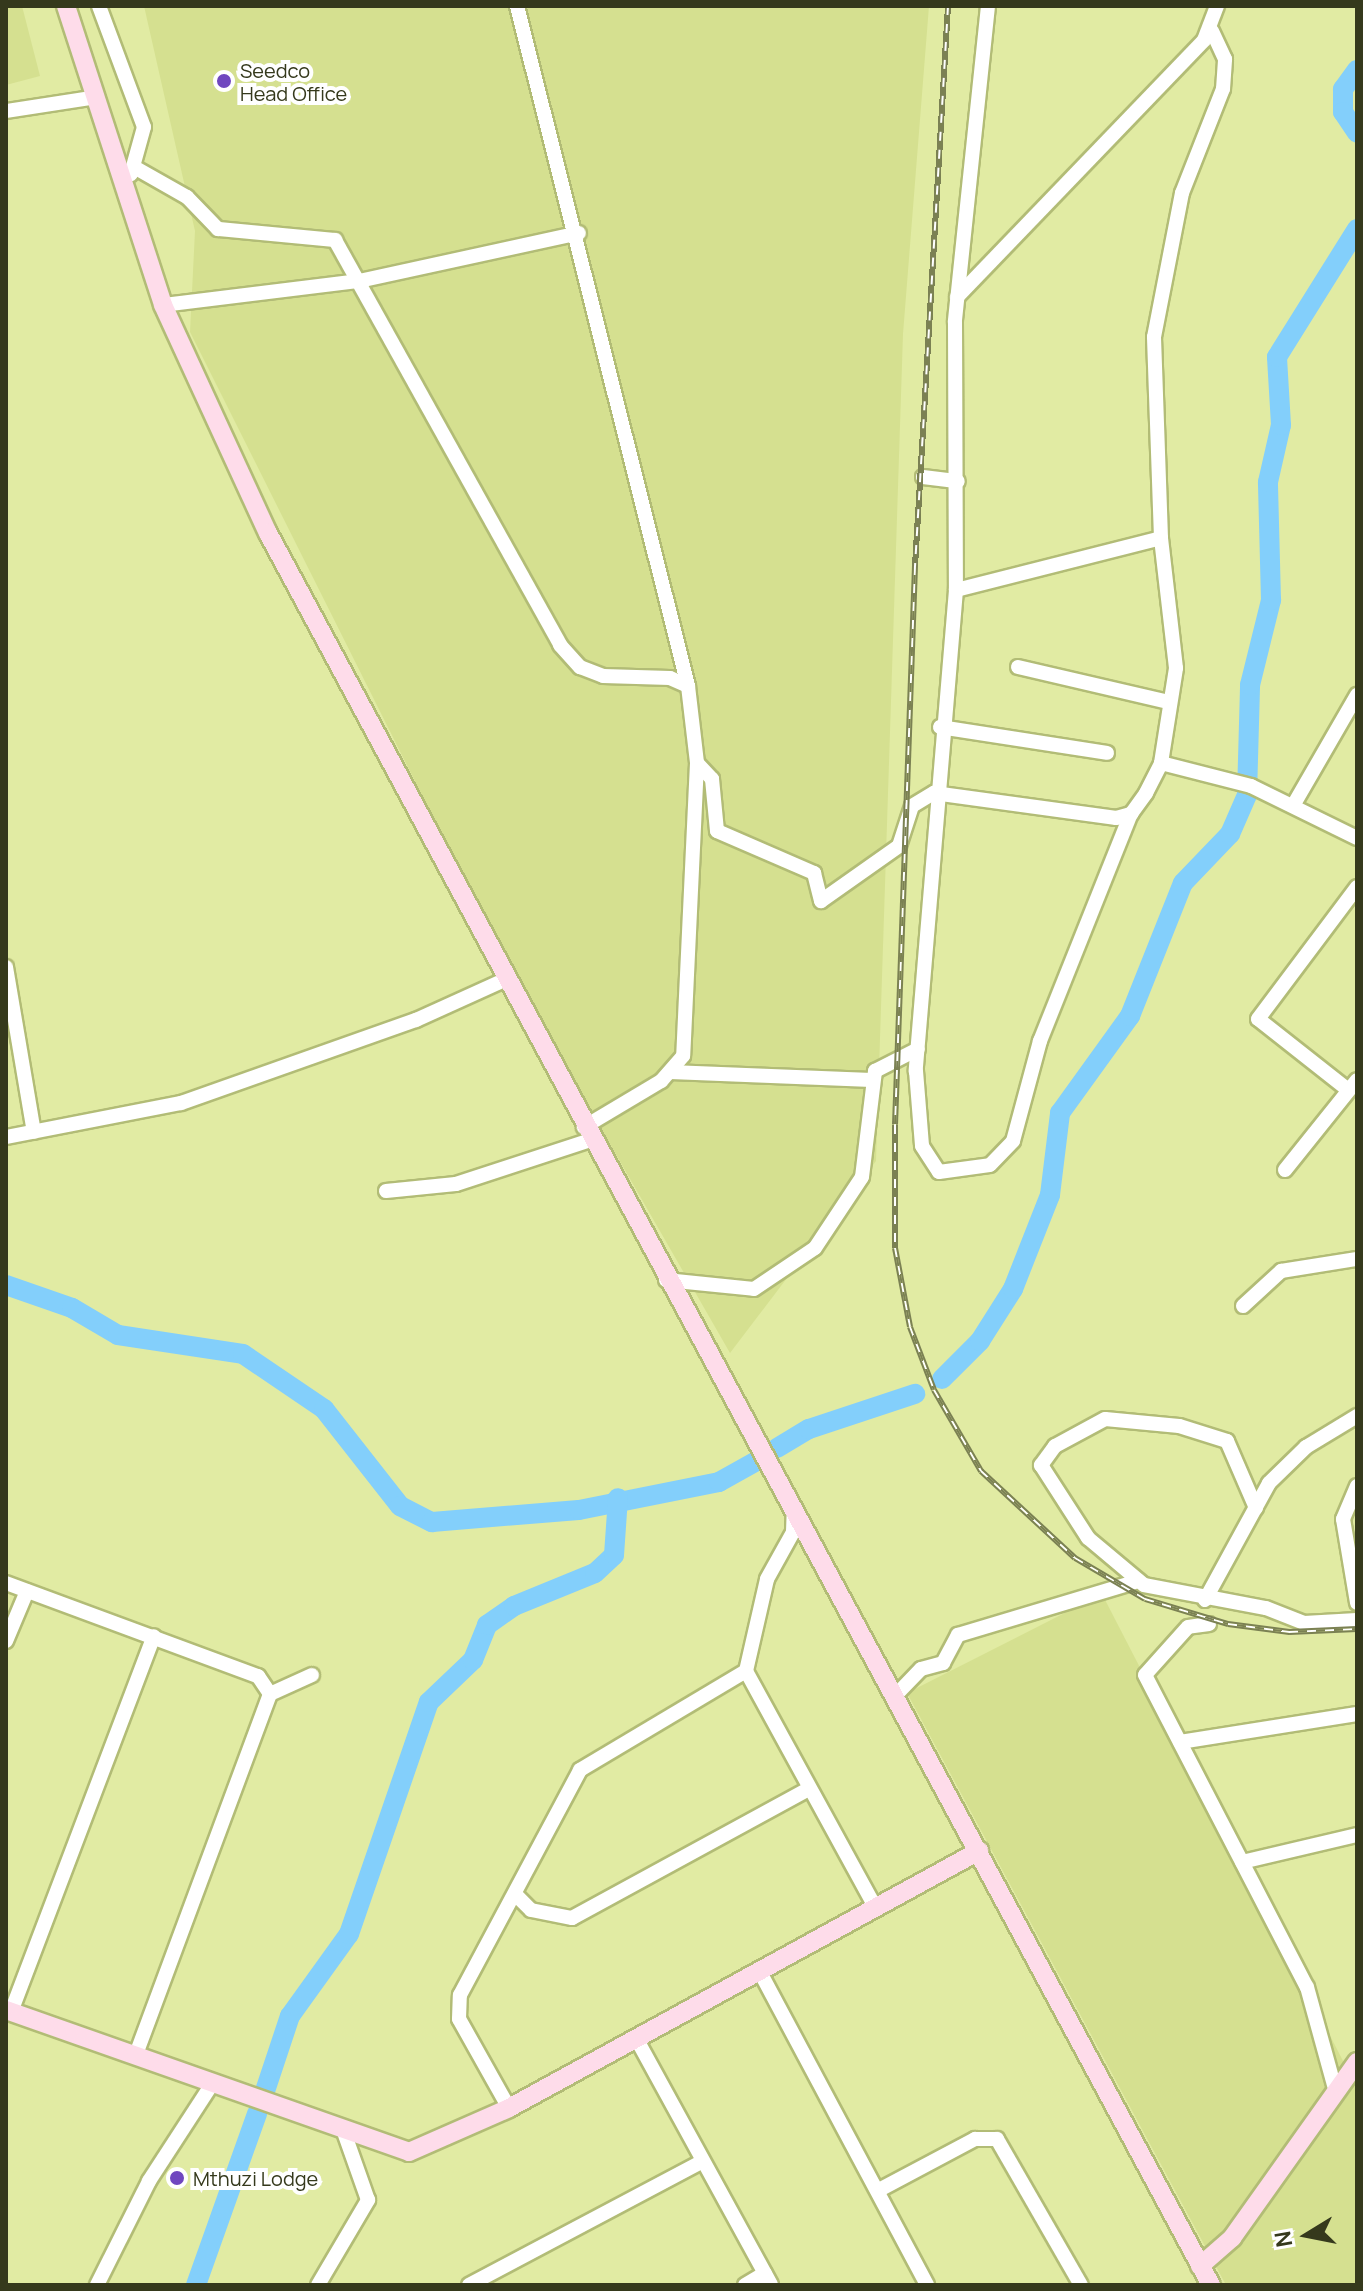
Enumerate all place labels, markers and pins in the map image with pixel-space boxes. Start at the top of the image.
place label: Seedco Head Office [240,58,347,105]
marker: Seedco Head Office [215,72,233,90]
place label: Mthuzi Lodge [193,2166,318,2190]
marker: Mthuzi Lodge [168,2169,186,2187]

